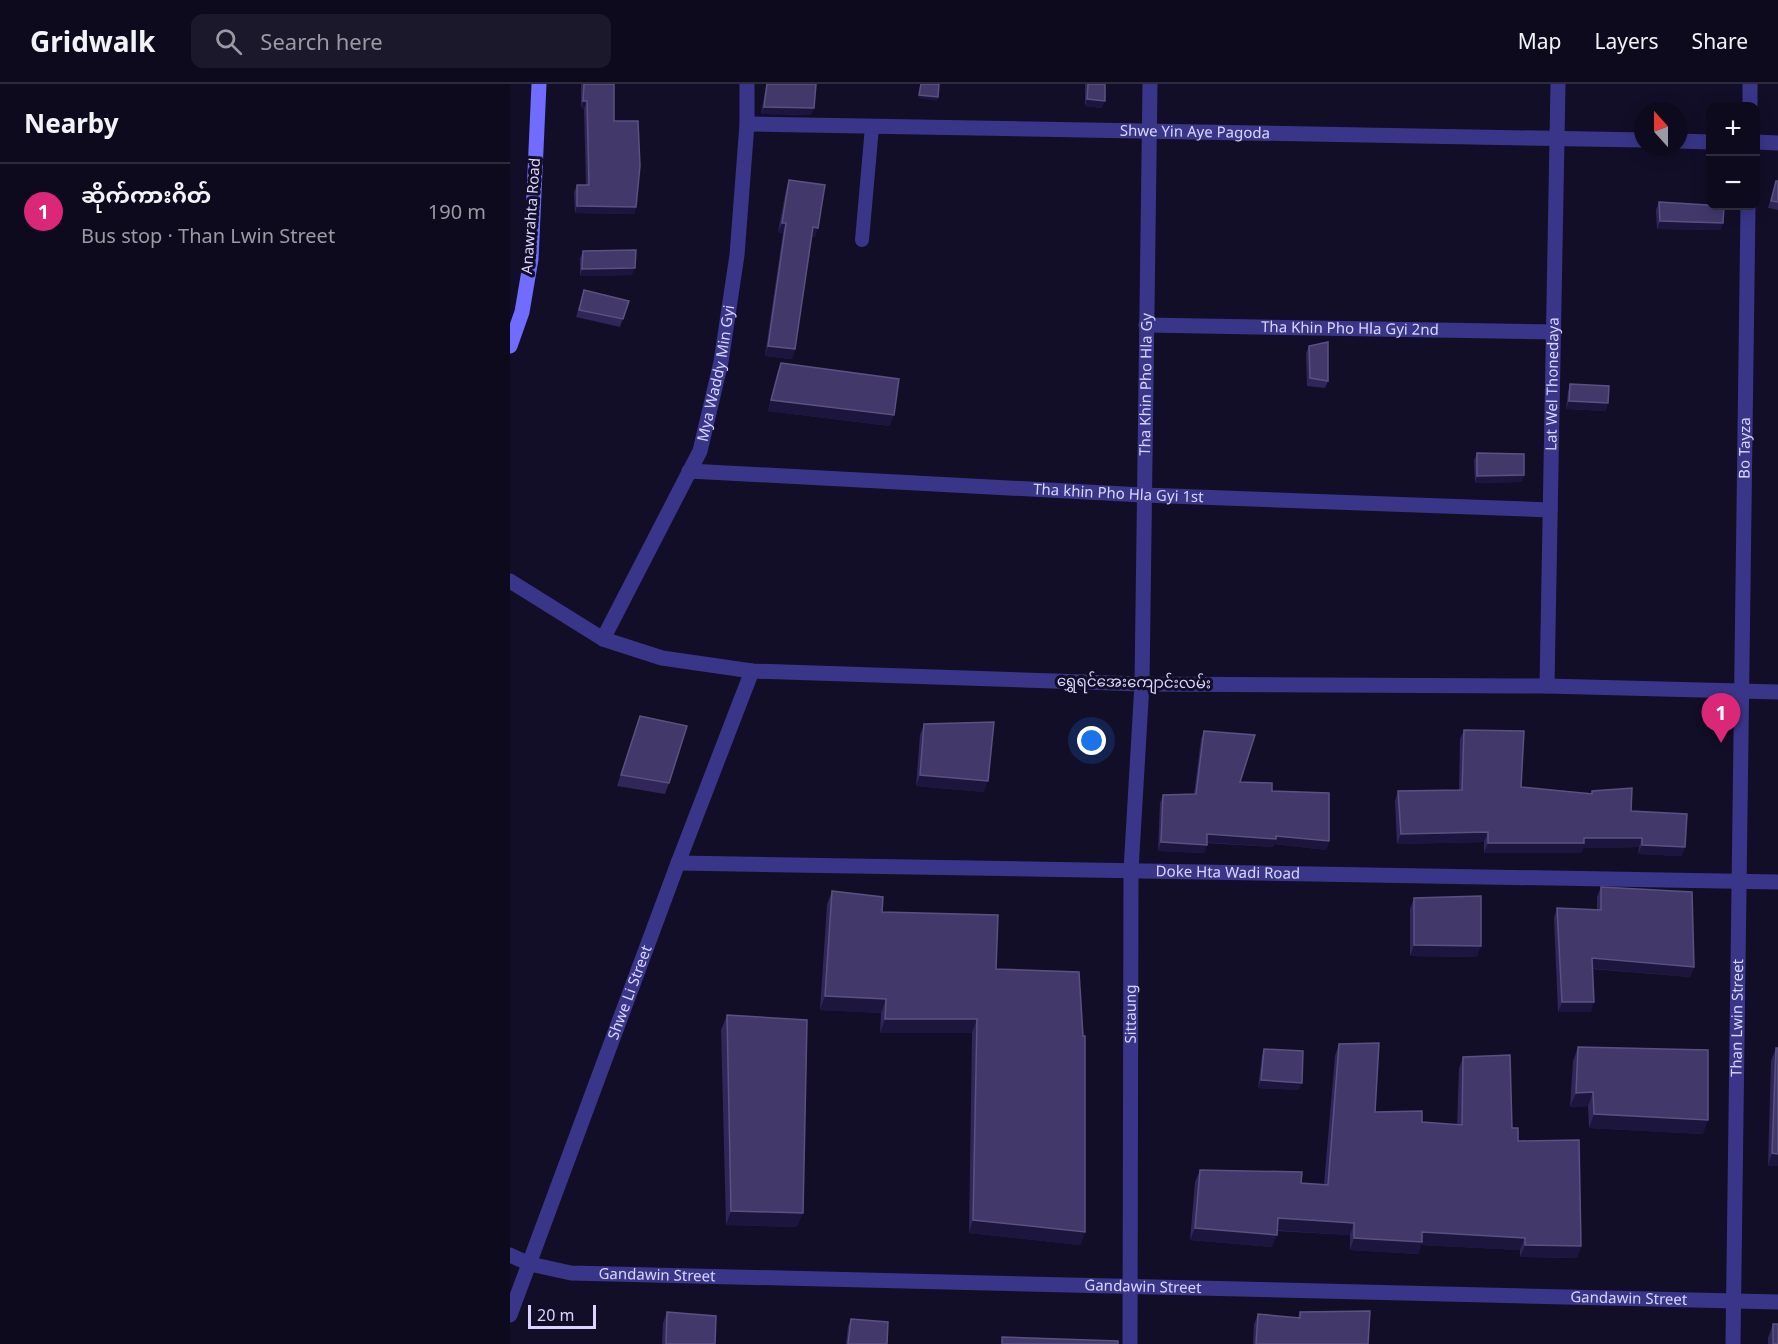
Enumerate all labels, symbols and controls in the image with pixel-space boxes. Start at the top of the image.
search box [191,14,611,68]
text: Gridwalk [30,22,155,60]
icon: search [212,25,245,58]
text: Search here [260,26,383,56]
text: Map [1518,27,1562,55]
text: Layers [1595,27,1659,55]
text: Share [1692,27,1748,55]
north arrow [1634,102,1688,156]
map controls [1706,102,1760,210]
button: + [1706,102,1760,156]
text: Nearby [24,105,119,141]
street label: Shwe Yin Aye Pagoda [1120,120,1270,142]
button: − [1706,156,1760,210]
street label: Anawrahta Road [516,157,544,275]
text: ဆိုက်ကားဂိတ် [81,179,211,209]
text: 1 [38,198,49,225]
text: 190 m [428,198,486,225]
text: Bus stop · Than Lwin Street [81,222,335,249]
street label: Mya Waddy Min Gyi [692,304,738,443]
street label: Tha Khin Pho Hla Gy [1134,312,1156,456]
street label: Tha Khin Pho Hla Gyi 2nd [1261,316,1439,339]
street label: Lat Wel Thonedaya [1540,317,1563,451]
street label: Bo Tayza [1733,417,1754,479]
street label: Tha khin Pho Hla Gyi 1st [1033,478,1205,506]
street label: ရွှေရင်အေးကျောင်းလမ်း [1057,670,1211,695]
pin: 1 [1702,694,1740,743]
your location [1077,726,1106,755]
street label: Doke Hta Wadi Road [1156,860,1300,883]
street label: Shwe Li Street [602,942,656,1042]
street label: Than Lwin Street [1726,958,1747,1077]
street label: Sittaung [1120,984,1140,1044]
street label: Gandawin Street [598,1263,716,1285]
street label: Gandawin Street [1084,1274,1202,1297]
street label: Gandawin Street [1570,1286,1688,1309]
scale bar [528,1302,596,1330]
text: 20 m [537,1304,574,1326]

